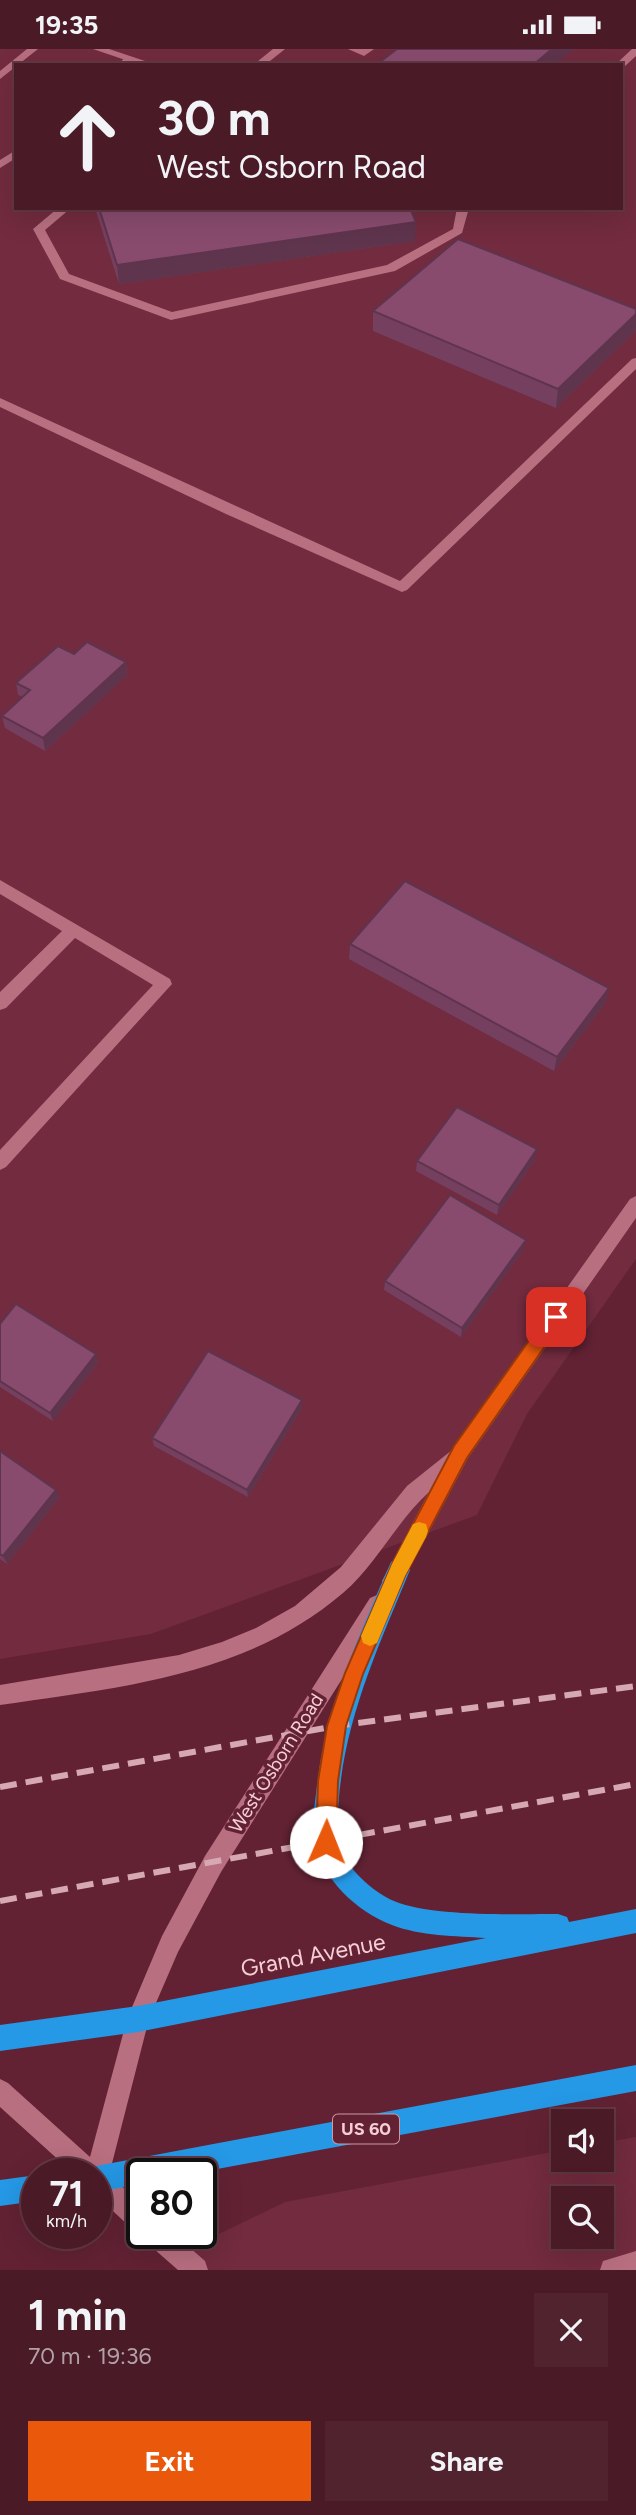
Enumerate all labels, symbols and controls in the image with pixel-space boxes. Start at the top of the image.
text: 19:35 [35,9,98,41]
text: 30 m [157,88,270,147]
icon: ahead [42,91,133,182]
text: West Osborn Road [157,148,426,186]
pin [526,1287,586,1347]
icon: arrive [537,1298,575,1336]
street label: West Osborn Road [224,1689,328,1837]
position arrow [289,1805,363,1879]
street label: Grand Avenue [238,1927,388,1983]
map controls [551,2109,614,2249]
button: sound [551,2109,614,2172]
road number: US 60 [333,2115,399,2143]
speed limit sign: 80 [126,2158,217,2249]
text: 71 [49,2173,84,2215]
button: search [551,2186,614,2249]
text: km/h [46,2210,87,2232]
text: 1 min [28,2290,127,2341]
button: close [534,2293,608,2367]
text: 70 m · 19:36 [28,2342,151,2370]
button: Exit [28,2421,311,2501]
button: Share [325,2421,608,2501]

